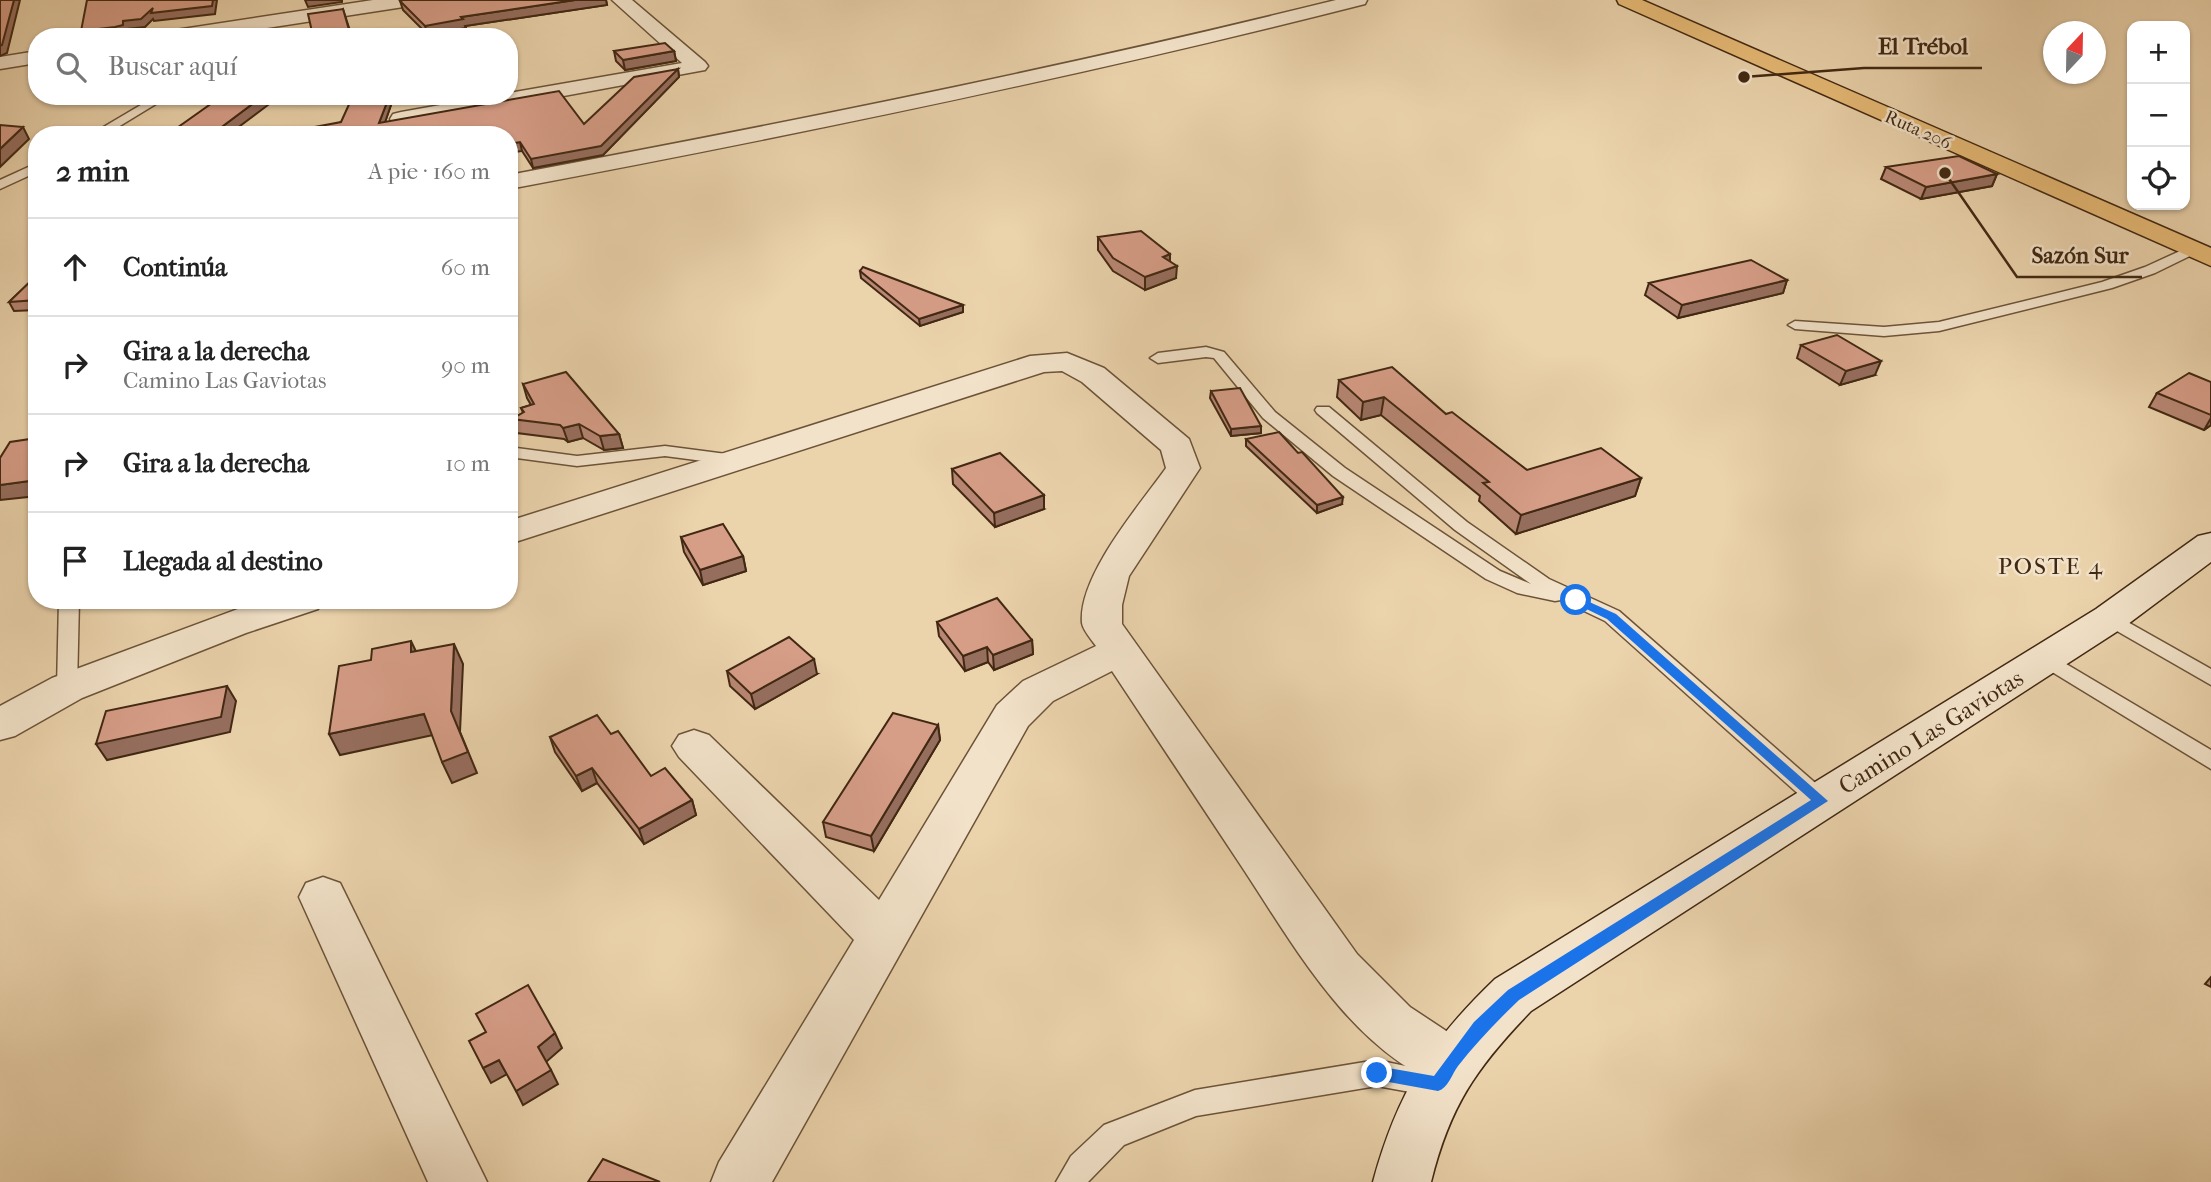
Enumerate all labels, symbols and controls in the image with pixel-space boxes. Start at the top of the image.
north arrow [2043,21,2106,84]
map controls [2127,21,2190,210]
button: + [2127,21,2190,84]
callout: El Trébol [1864,24,1982,68]
search box [28,28,518,105]
text: El Trébol [1878,33,1969,60]
icon: search [52,48,90,86]
text: Buscar aquí [108,51,237,82]
button: − [2127,84,2190,147]
street label: Ruta 206 [1882,106,1955,154]
button: locate [2127,147,2190,210]
text: 2 min [56,154,129,189]
text: A pie · 160 m [368,158,490,185]
callout: Sazón Sur [2017,233,2142,277]
text: Sazón Sur [2031,242,2130,269]
icon: ahead [56,248,94,286]
text: Continúa [123,252,227,283]
text: 60 m [441,254,490,281]
text: Gira a la derecha [123,336,309,367]
icon: right [56,346,94,384]
text: 90 m [441,352,490,379]
text: Camino Las Gaviotas [123,367,326,394]
icon: right [56,444,94,482]
text: Gira a la derecha [123,448,309,479]
text: 10 m [445,450,490,477]
icon: arrive [56,542,94,580]
text: Llegada al destino [123,546,323,577]
district label: POSTE 4 [1998,553,2104,580]
route start [1560,584,1591,615]
street label: Camino Las Gaviotas [1834,664,2029,800]
route end [1361,1057,1392,1088]

